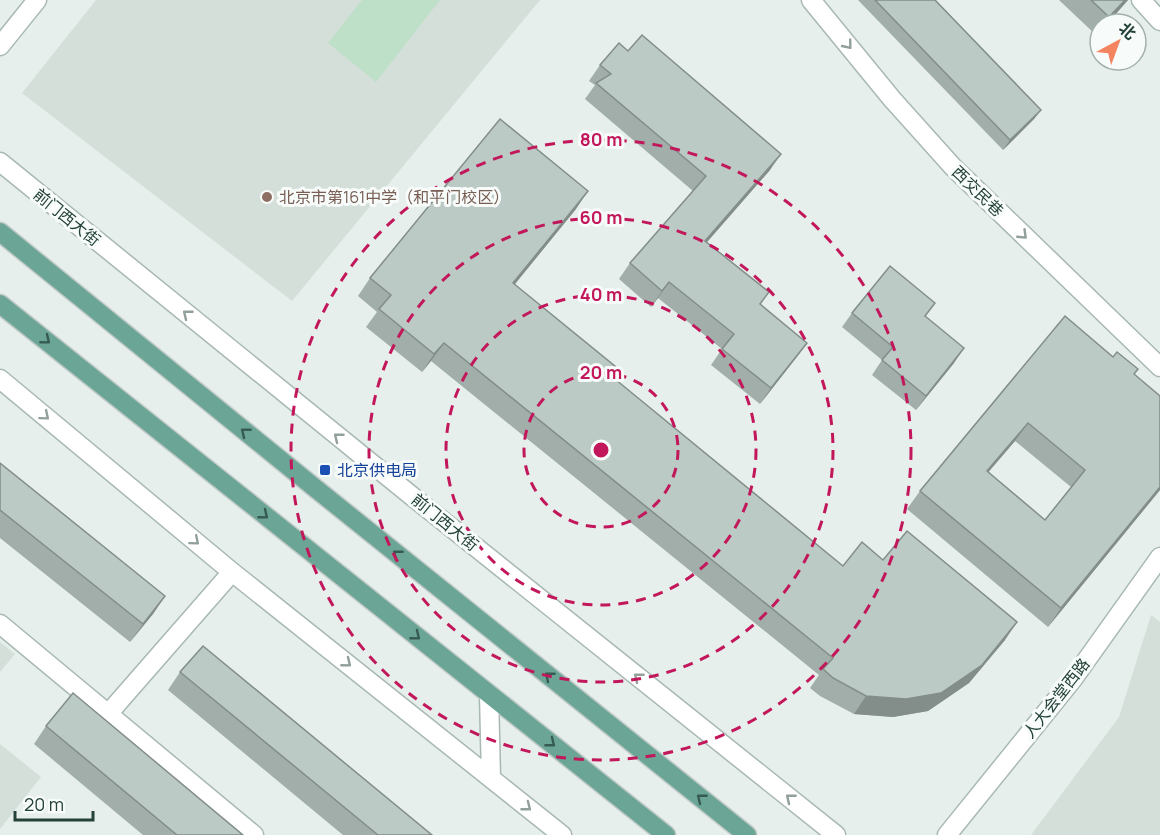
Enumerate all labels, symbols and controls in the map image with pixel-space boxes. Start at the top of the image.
north arrow [1088,12,1148,72]
text: 北 [1115,17,1141,44]
one-way arrow [840,38,851,49]
text: 80 m [580,127,622,151]
street label: 西交民巷 [947,161,1009,221]
street label: 前门西大街 [29,183,105,251]
place label: 北京市第161中学（和平门校区） [279,186,509,208]
marker: 北京市第161中学（和平门校区） [260,190,274,204]
text: 60 m [580,205,622,229]
one-way arrow [1015,227,1026,238]
text: 40 m [580,282,622,306]
one-way arrow [183,310,194,321]
one-way arrow [39,333,50,344]
text: 20 m [580,360,622,384]
one-way arrow [38,409,49,420]
one-way arrow [241,428,252,439]
one-way arrow [334,433,345,444]
centre of rings [591,440,611,460]
place label: 北京供电局 [337,459,417,481]
marker: 北京供电局 [318,463,332,477]
street label: 前门西大街 [407,488,483,556]
one-way arrow [257,507,268,518]
one-way arrow [188,533,199,544]
one-way arrow [393,551,404,562]
one-way arrow [409,629,420,640]
street label: 人大会堂西路 [1018,653,1094,743]
one-way arrow [340,656,351,667]
one-way arrow [545,673,556,684]
one-way arrow [634,673,645,684]
one-way arrow [544,736,555,747]
scale bar [15,784,93,822]
text: 20 m [24,792,64,816]
one-way arrow [697,795,708,806]
one-way arrow [786,795,797,806]
one-way arrow [520,799,531,810]

